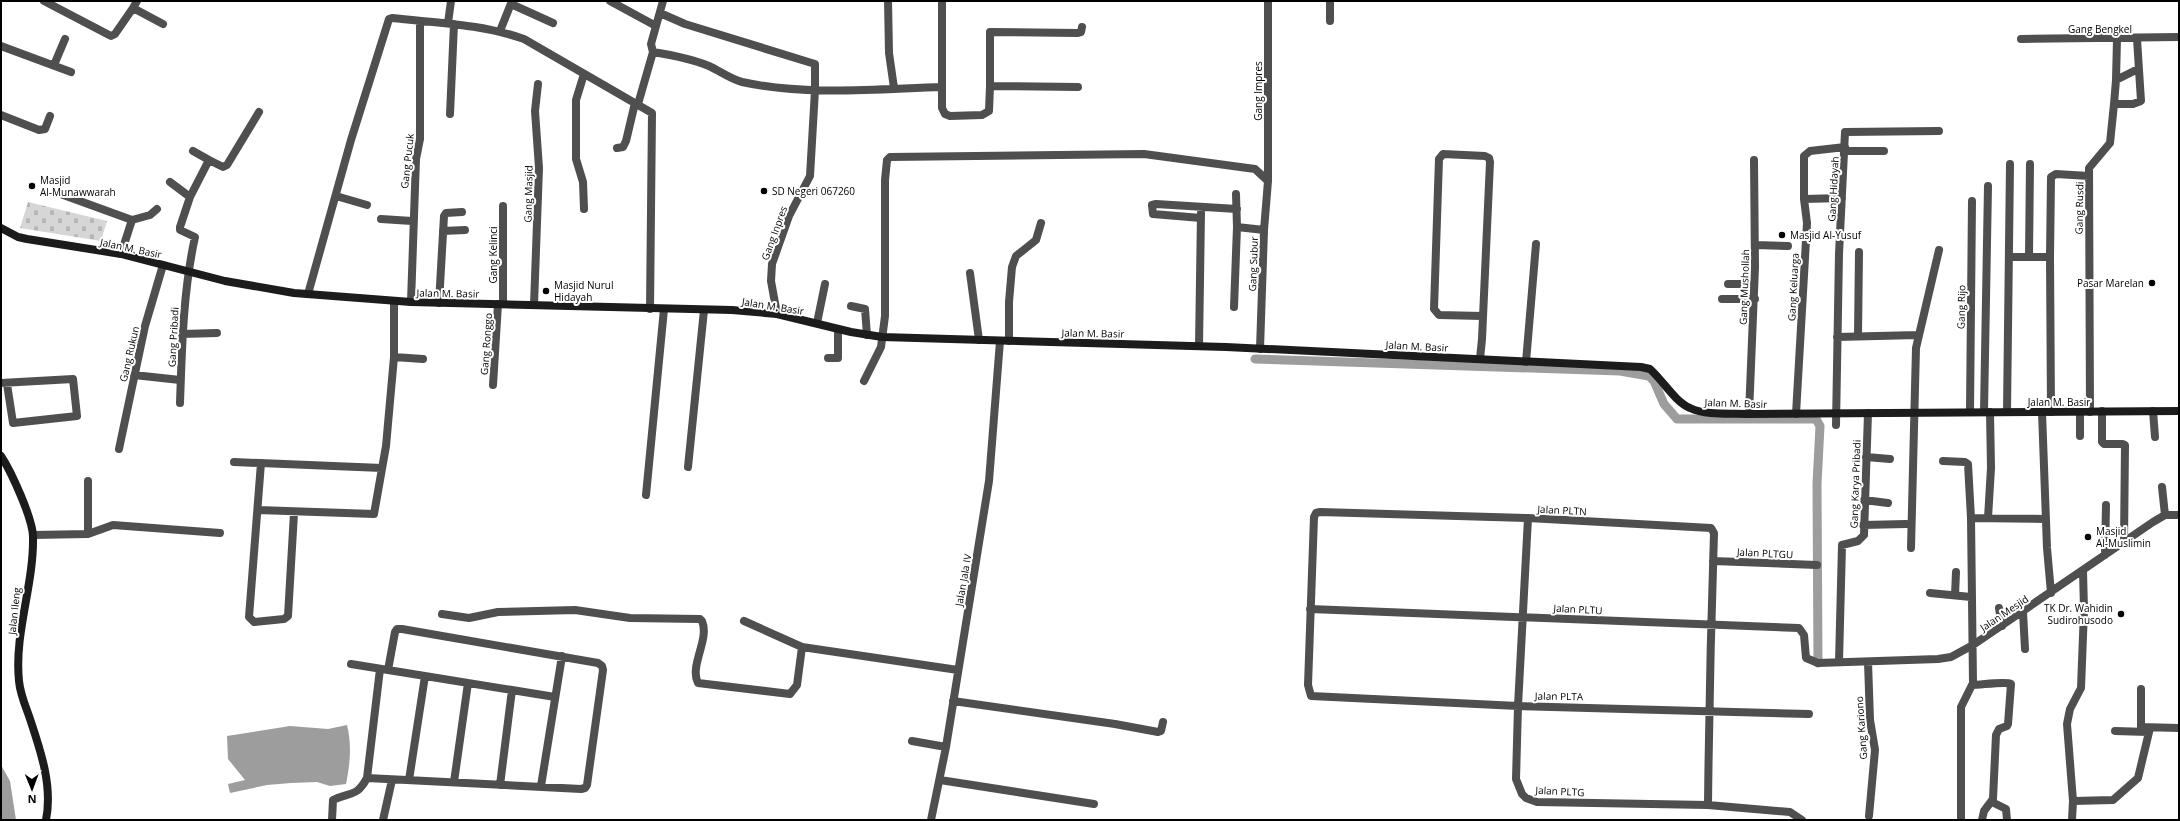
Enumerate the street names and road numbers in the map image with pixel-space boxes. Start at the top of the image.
street label: Gang Bengkel [2068,22,2132,36]
street label: Gang Impres [1251,61,1265,121]
street label: Gang Pucuk [397,132,417,189]
street label: Gang Hidayah [1824,156,1842,222]
street label: Gang Masjid [520,165,536,223]
street label: Gang Rusdi [2072,182,2086,234]
street label: Gang Inpres [758,204,790,262]
street label: Gang Kelinci [486,226,500,284]
street label: Jalan M. Basir [98,234,163,261]
street label: Gang Subur [1245,236,1261,292]
street label: Gang Mushollah [1736,249,1752,325]
street label: Gang Keluarga [1784,253,1802,321]
street label: Jalan M. Basir [416,285,479,301]
street label: Gang Rijo [1954,285,1968,329]
street label: Jalan M. Basir [740,294,805,318]
street label: Gang Pribadi [164,307,182,367]
street label: Gang Ronggo [477,312,495,376]
street label: Gang Rukun [116,325,142,383]
street label: Jalan M. Basir [1061,325,1124,341]
street label: Jalan M. Basir [1384,337,1449,355]
street label: Jalan M. Basir [1703,395,1768,411]
street label: Jalan M. Basir [2027,395,2090,409]
street label: Gang Karya Pribadi [1846,439,1864,529]
street label: Jalan PLTN [1536,502,1587,518]
street label: Jalan PLTGU [1735,544,1794,561]
street label: Jalan Jala IV [951,553,974,608]
street label: Jalan Ileng [4,586,24,636]
street label: Jalan Mesjid [1976,592,2031,635]
street label: Jalan PLTU [1552,601,1603,617]
street label: Jalan PLTA [1534,689,1584,703]
street label: Gang Kariono [1852,696,1870,760]
street label: Jalan PLTG [1534,783,1585,799]

